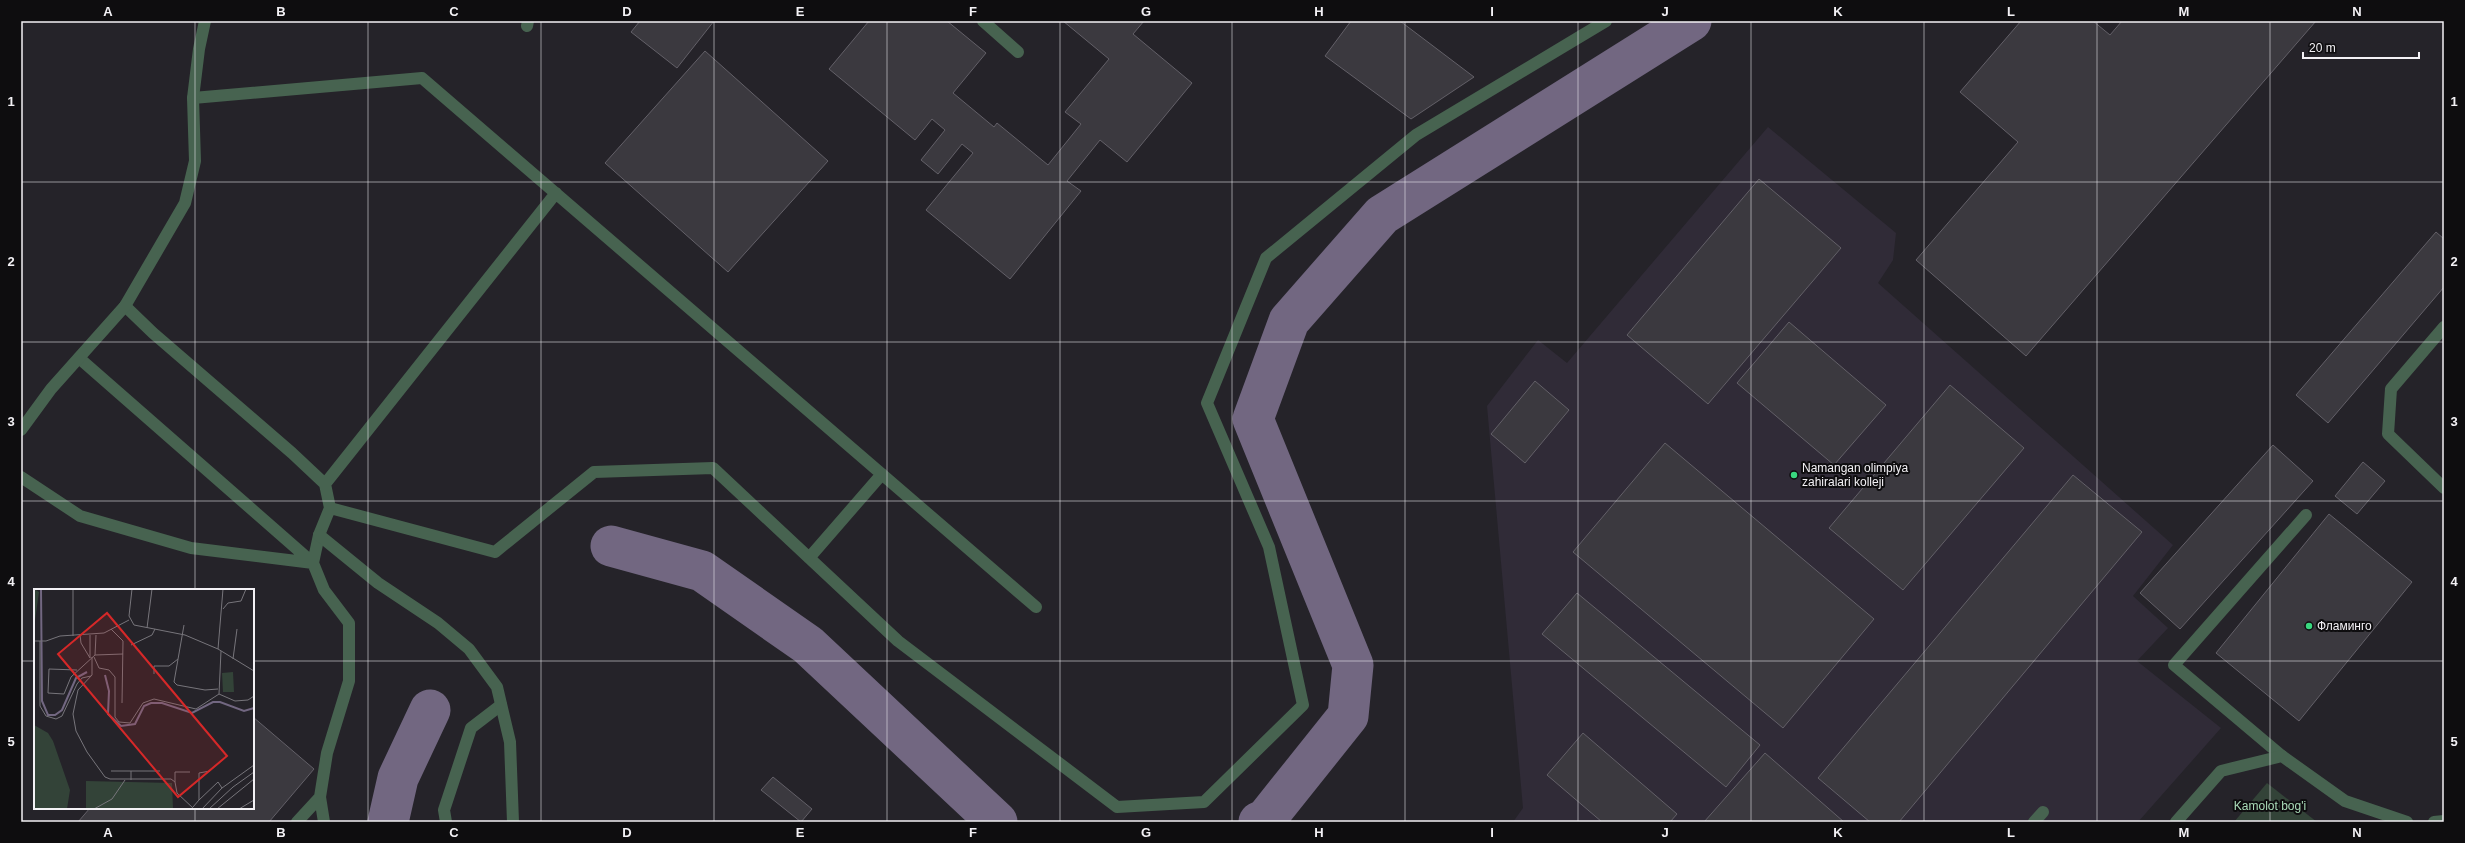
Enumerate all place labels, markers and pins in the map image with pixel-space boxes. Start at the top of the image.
place label: Namangan olimpiya zahiralari kolleji [1802,461,1908,489]
marker: Namangan olimpiya zahiralari kolleji [1789,470,1799,480]
place label: Фламинго [2317,619,2372,633]
marker: Фламинго [2304,621,2314,631]

